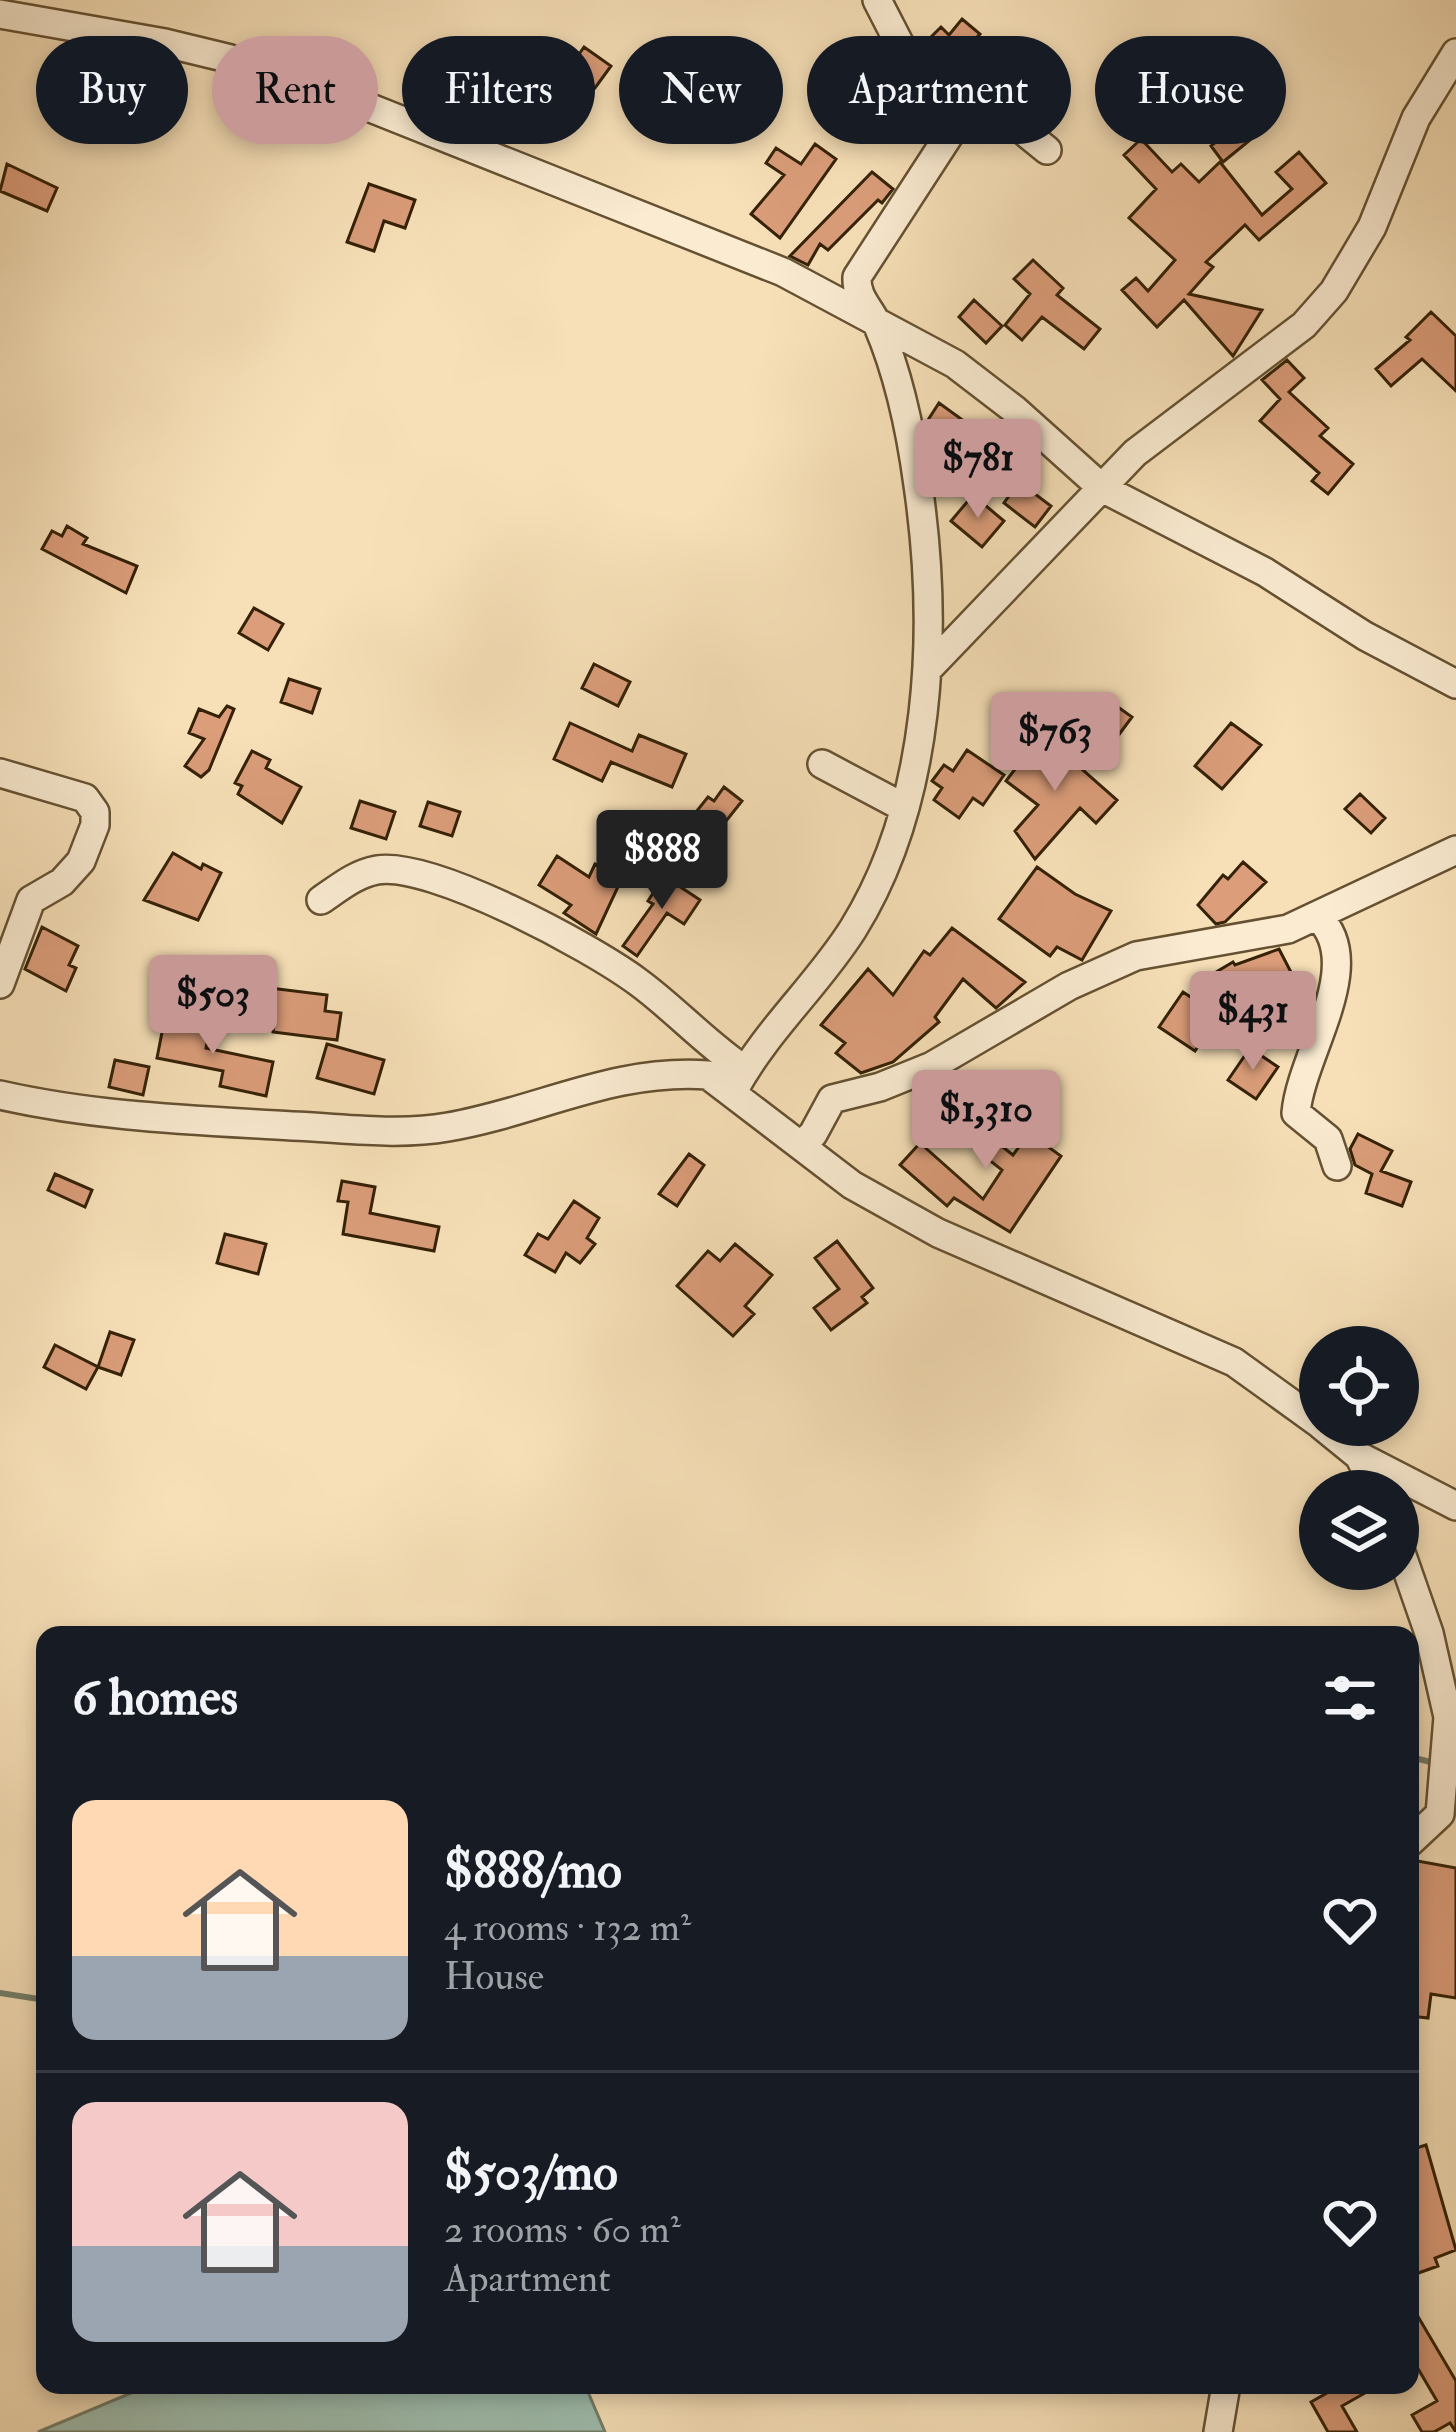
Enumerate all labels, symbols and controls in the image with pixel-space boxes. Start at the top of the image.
chip: Buy [36,36,188,144]
chip: Rent [212,36,378,144]
chip: Filters [402,36,595,144]
chip: New [619,36,783,144]
chip: Apartment [807,36,1071,144]
chip: House [1095,36,1286,144]
pin: $781 [907,419,1049,521]
text: $781 [942,433,1014,482]
pin: $763 [984,692,1126,794]
text: $763 [1018,706,1092,755]
pin: $888 [591,810,733,912]
text: $888 [624,824,701,873]
pin: $503 [142,955,284,1057]
text: $503 [176,969,250,1018]
pin: $431 [1182,971,1324,1073]
text: $431 [1217,985,1289,1034]
pin: $1,310 [888,1070,1084,1172]
text: $1,310 [939,1084,1033,1133]
map controls [1299,1326,1419,1590]
button: locate [1299,1326,1419,1446]
button: layers [1299,1470,1419,1590]
icon: filters [1317,1665,1383,1731]
text: 6 homes [72,1666,238,1730]
text: $888/mo [444,1839,622,1903]
icon: home [168,1848,312,1992]
icon: heart [1317,1887,1383,1953]
text: 4 rooms · 132 m² [444,1903,691,1952]
text: House [444,1952,544,2001]
text: $503/mo [444,2141,618,2205]
icon: home [168,2150,312,2294]
icon: heart [1317,2189,1383,2255]
text: 2 rooms · 60 m² [444,2205,681,2254]
text: Apartment [444,2254,611,2303]

